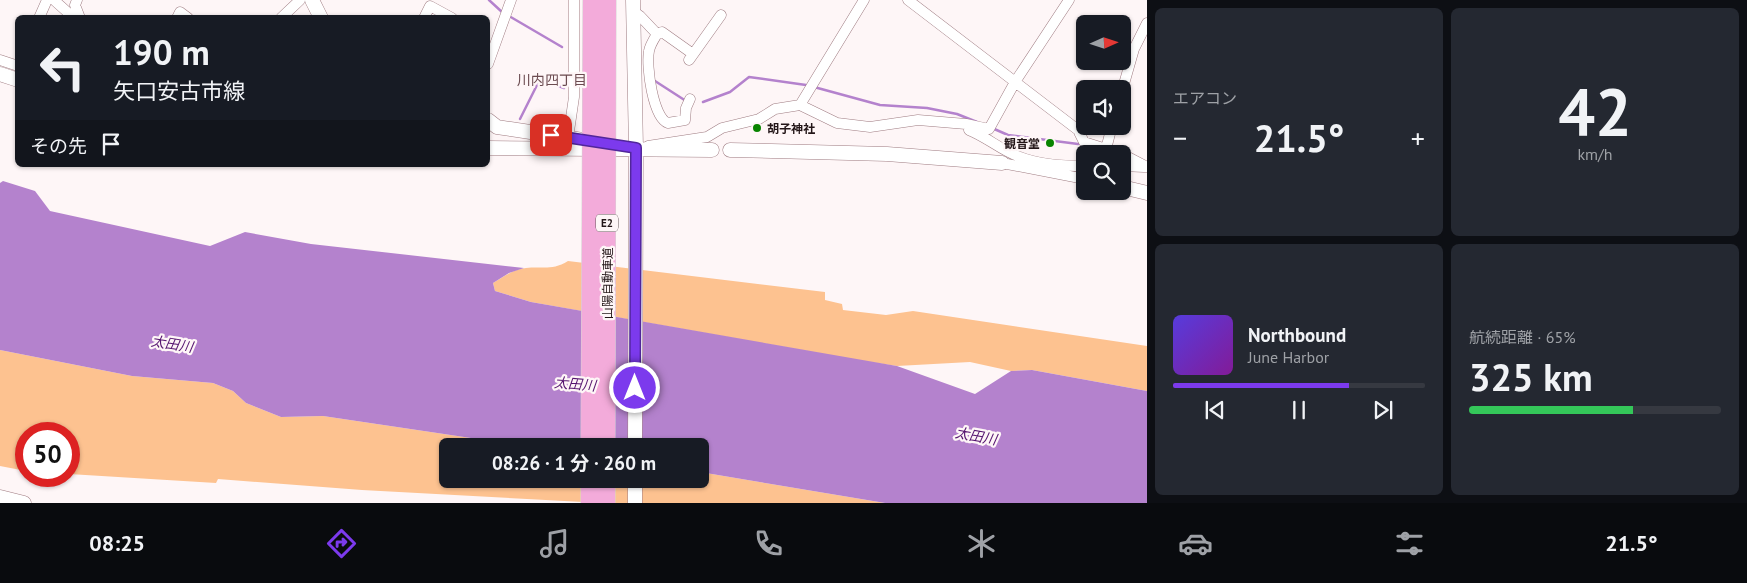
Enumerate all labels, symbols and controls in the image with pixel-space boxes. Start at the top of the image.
north arrow [1076,15,1131,70]
map controls [1076,15,1131,200]
text: 190 m [113,29,210,75]
icon: left [30,35,95,100]
text: 42 [1558,69,1632,153]
district label: 川内四丁目 [517,71,587,89]
text: 矢口安古市線 [113,77,245,105]
button: sound [1076,80,1131,135]
text: エアコン [1173,88,1237,108]
text: 21.5° [1254,113,1344,162]
pin [530,114,572,156]
text: − [1173,119,1187,156]
text: + [1411,119,1425,156]
icon: arrive [537,121,565,149]
place label: 胡子神社 [767,121,815,136]
marker: 胡子神社 [751,122,763,134]
icon: arrive [97,130,125,158]
text: その先 [30,134,87,158]
place label: 観音堂 [1004,136,1040,151]
marker: 観音堂 [1044,137,1056,149]
text: km/h [1577,144,1613,164]
button: search [1076,145,1131,200]
road number: E2 [596,214,618,232]
street label: 山陽自動車道 [600,247,615,319]
text: Northbound [1248,323,1346,347]
text: 航続距離 · 65% [1469,327,1576,347]
water label: 太田川 [150,332,196,356]
text: June Harbor [1248,347,1329,367]
text: 325 km [1469,352,1593,401]
position arrow [608,361,660,413]
water label: 太田川 [553,373,599,395]
icon: previous [1201,396,1229,424]
icon: pause [1285,396,1313,424]
icon: next [1369,396,1397,424]
speed limit sign: 50 [15,422,80,487]
water label: 太田川 [954,423,1000,449]
text: 08:26 · 1 分 · 260 m [492,451,656,475]
icon: directions [324,526,359,561]
icon: music [537,526,572,561]
icon: phone [751,526,786,561]
icon: climate [964,526,999,561]
icon: car [1178,526,1213,561]
icon: filters [1392,526,1427,561]
text: 08:25 [89,529,145,557]
text: 21.5° [1605,529,1658,557]

